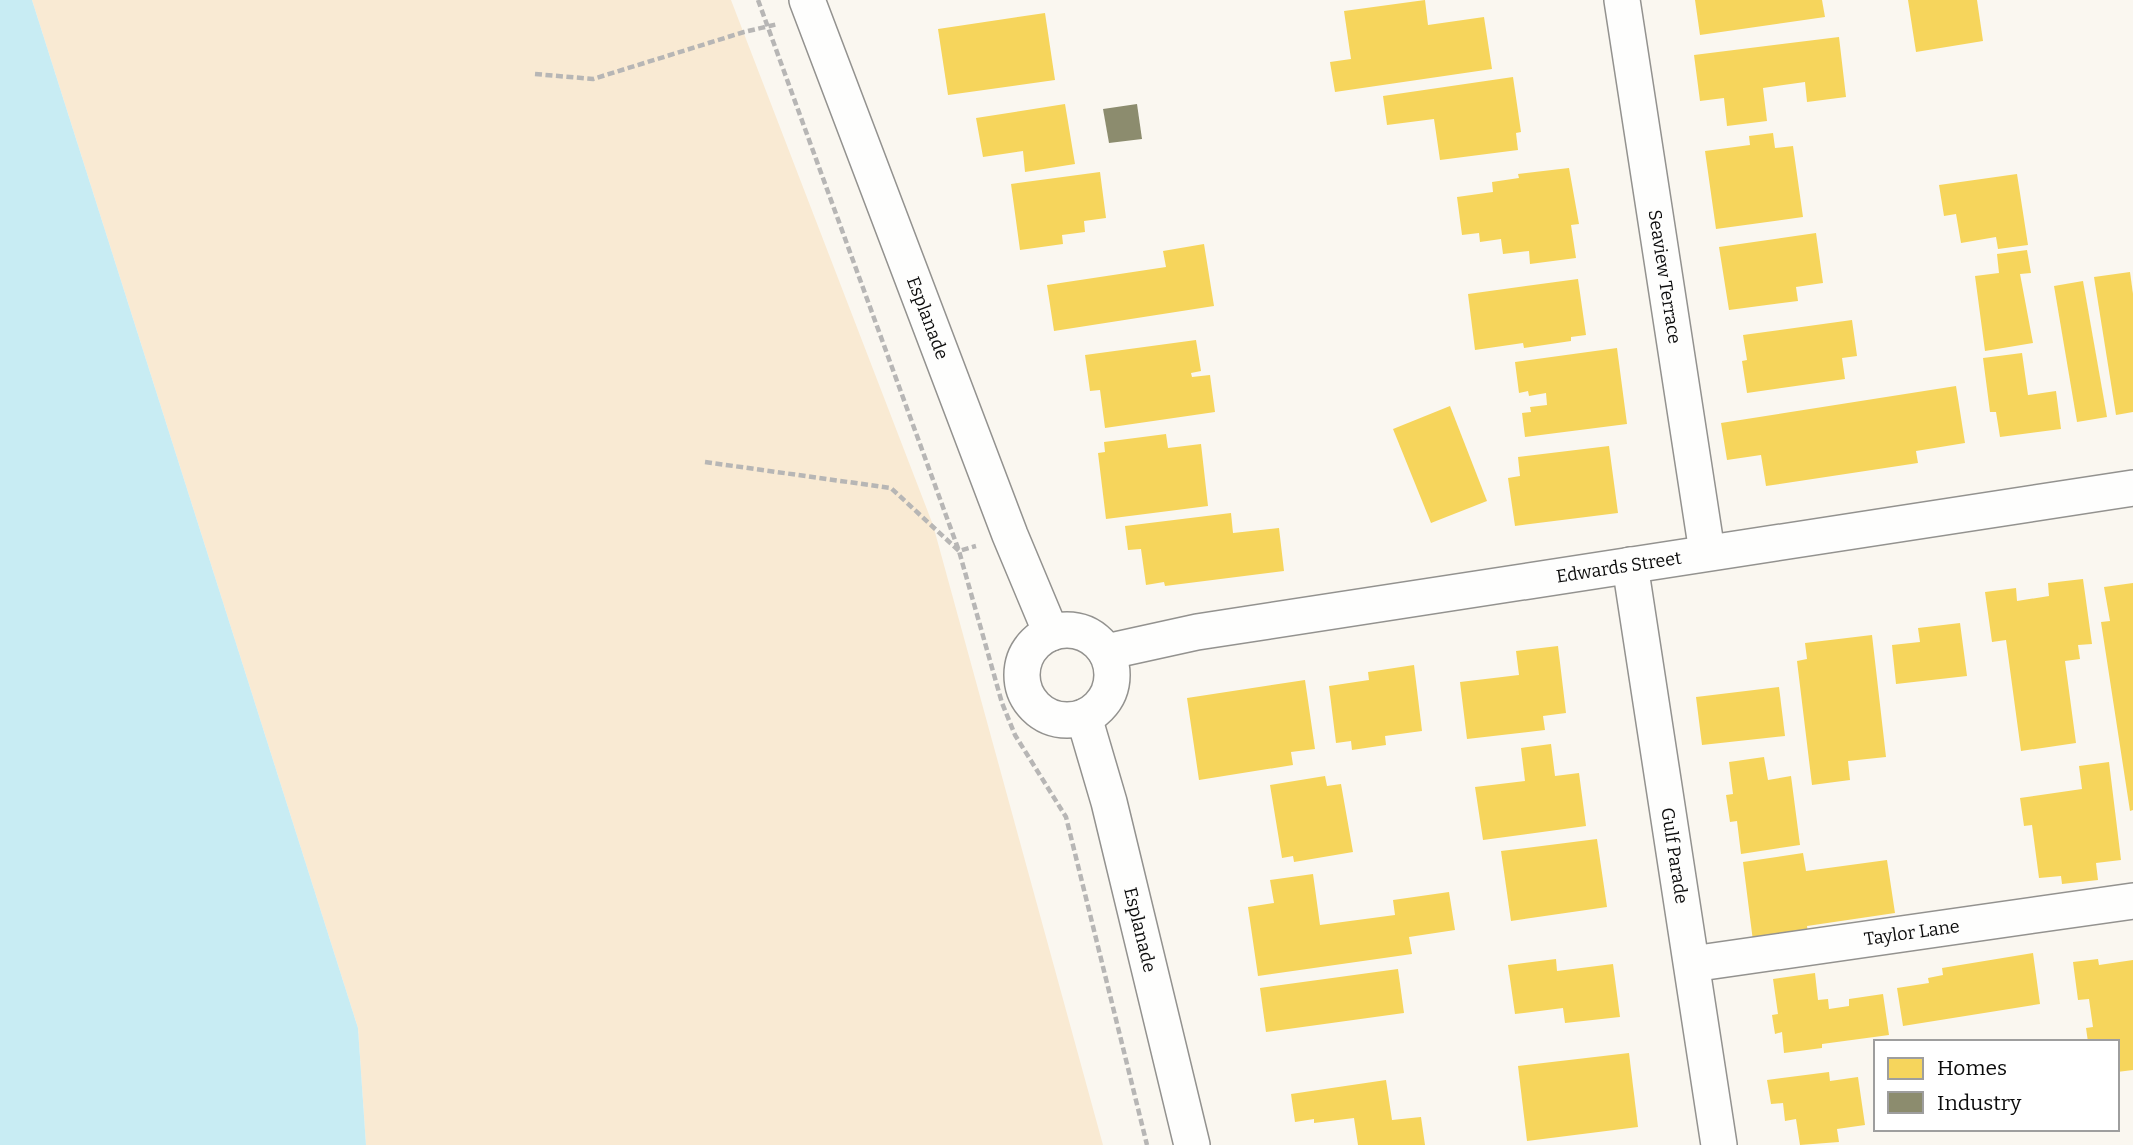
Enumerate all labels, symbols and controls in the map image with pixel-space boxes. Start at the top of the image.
street label: Seaview Terrace [1643,208,1686,345]
street label: Esplanade [902,273,953,362]
street label: Edwards Street [1555,547,1684,588]
street label: Gulf Parade [1656,806,1693,905]
street label: Esplanade [1119,885,1161,974]
street label: Taylor Lane [1863,915,1961,950]
legend [1874,1040,2119,1131]
text: Homes [1937,1055,2007,1081]
text: Industry [1937,1090,2022,1116]

